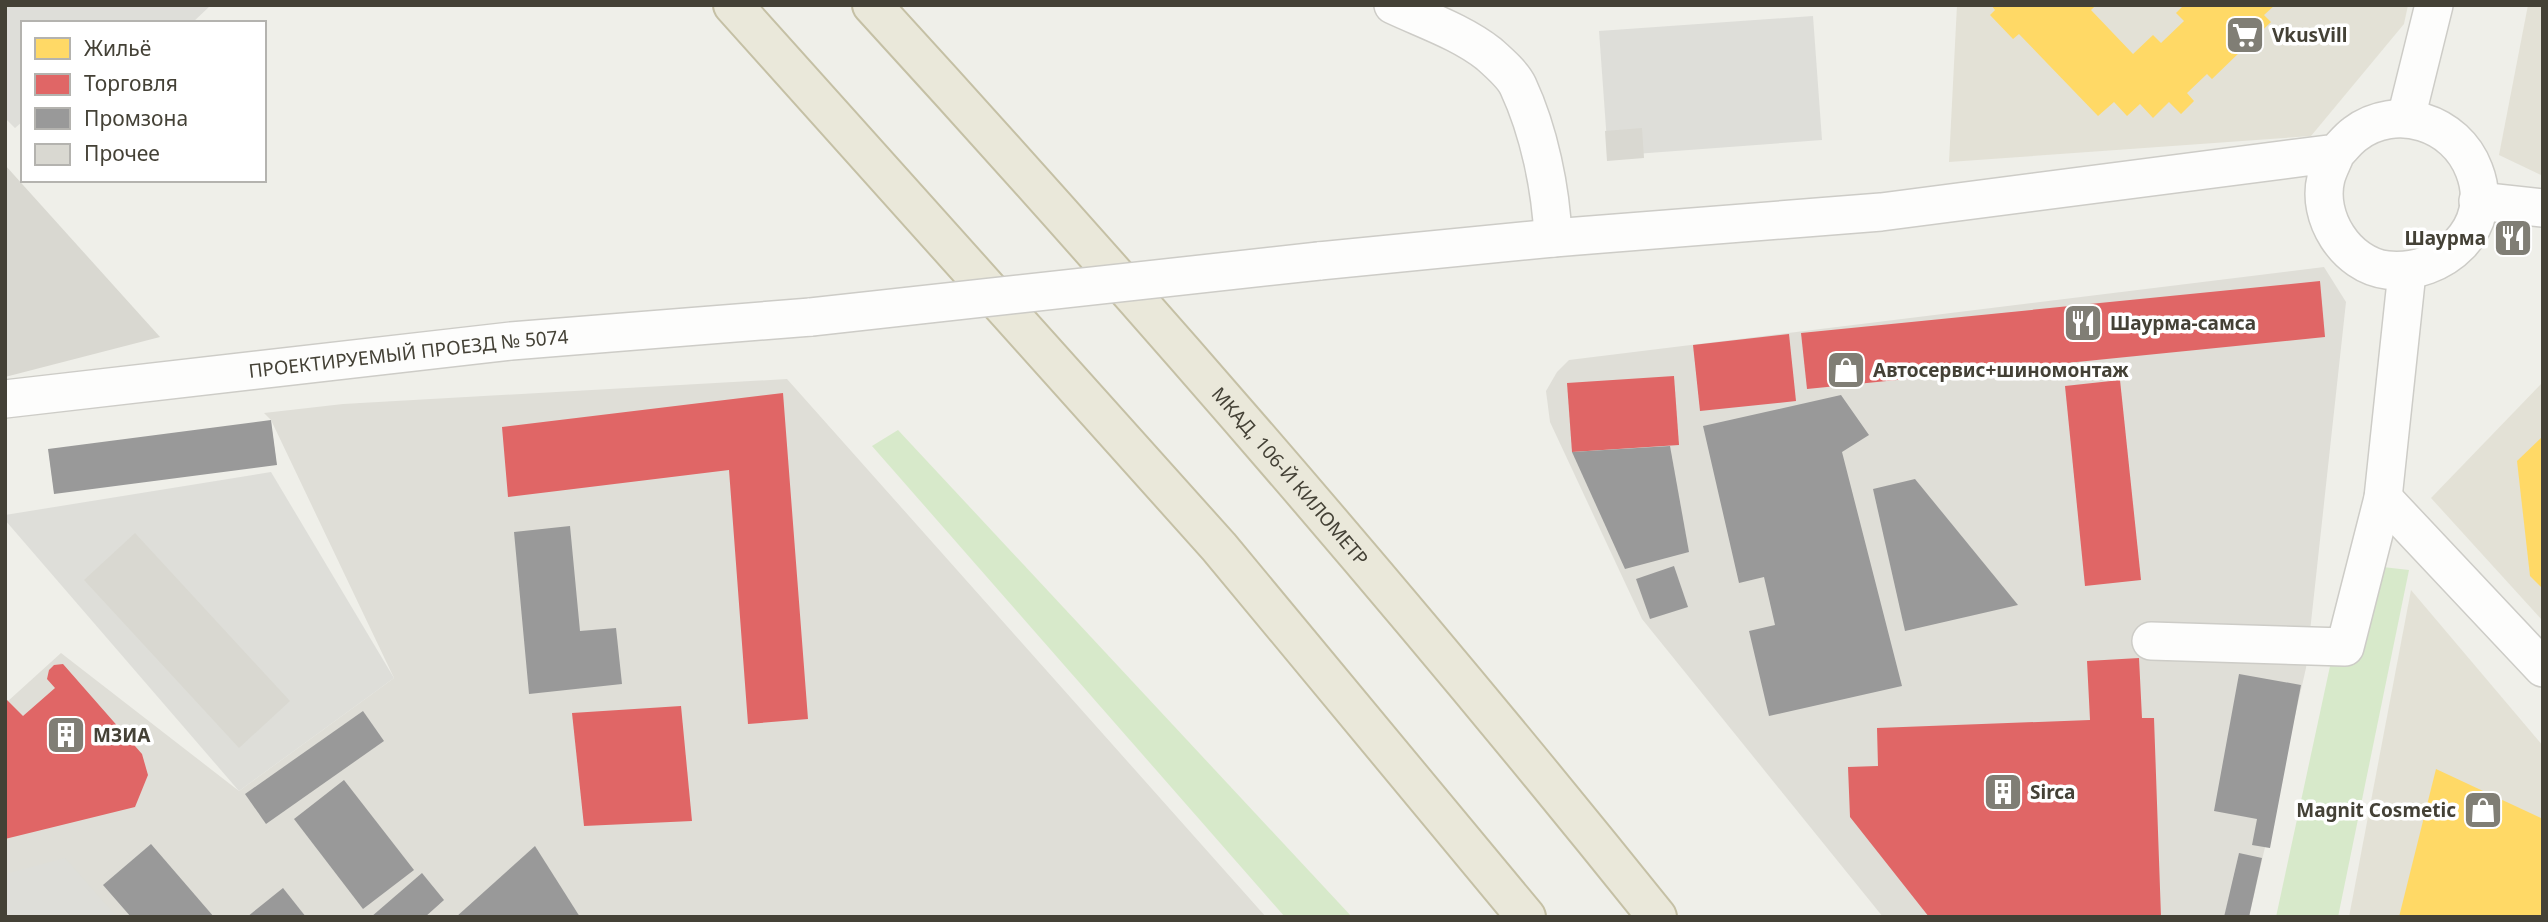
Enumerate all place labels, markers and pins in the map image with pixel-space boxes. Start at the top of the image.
supermarket icon: VkusVill [2224,14,2266,56]
place label: VkusVill [2272,22,2347,48]
restaurant icon: Шаурма [2492,217,2534,259]
place label: Шаурма [2404,225,2486,251]
restaurant icon: Шаурма-самса [2062,302,2104,344]
place label: Шаурма-самса [2110,310,2256,336]
shop icon: Автосервис+шиномонтаж [1825,349,1867,391]
place label: Автосервис+шиномонтаж [1873,357,2129,383]
building icon: МЗИА [45,714,87,756]
place label: МЗИА [93,722,151,748]
building icon: Sirca [1982,771,2024,813]
place label: Sirca [2030,779,2075,805]
shop icon: Magnit Cosmetic [2462,789,2504,831]
place label: Magnit Cosmetic [2296,797,2456,823]

